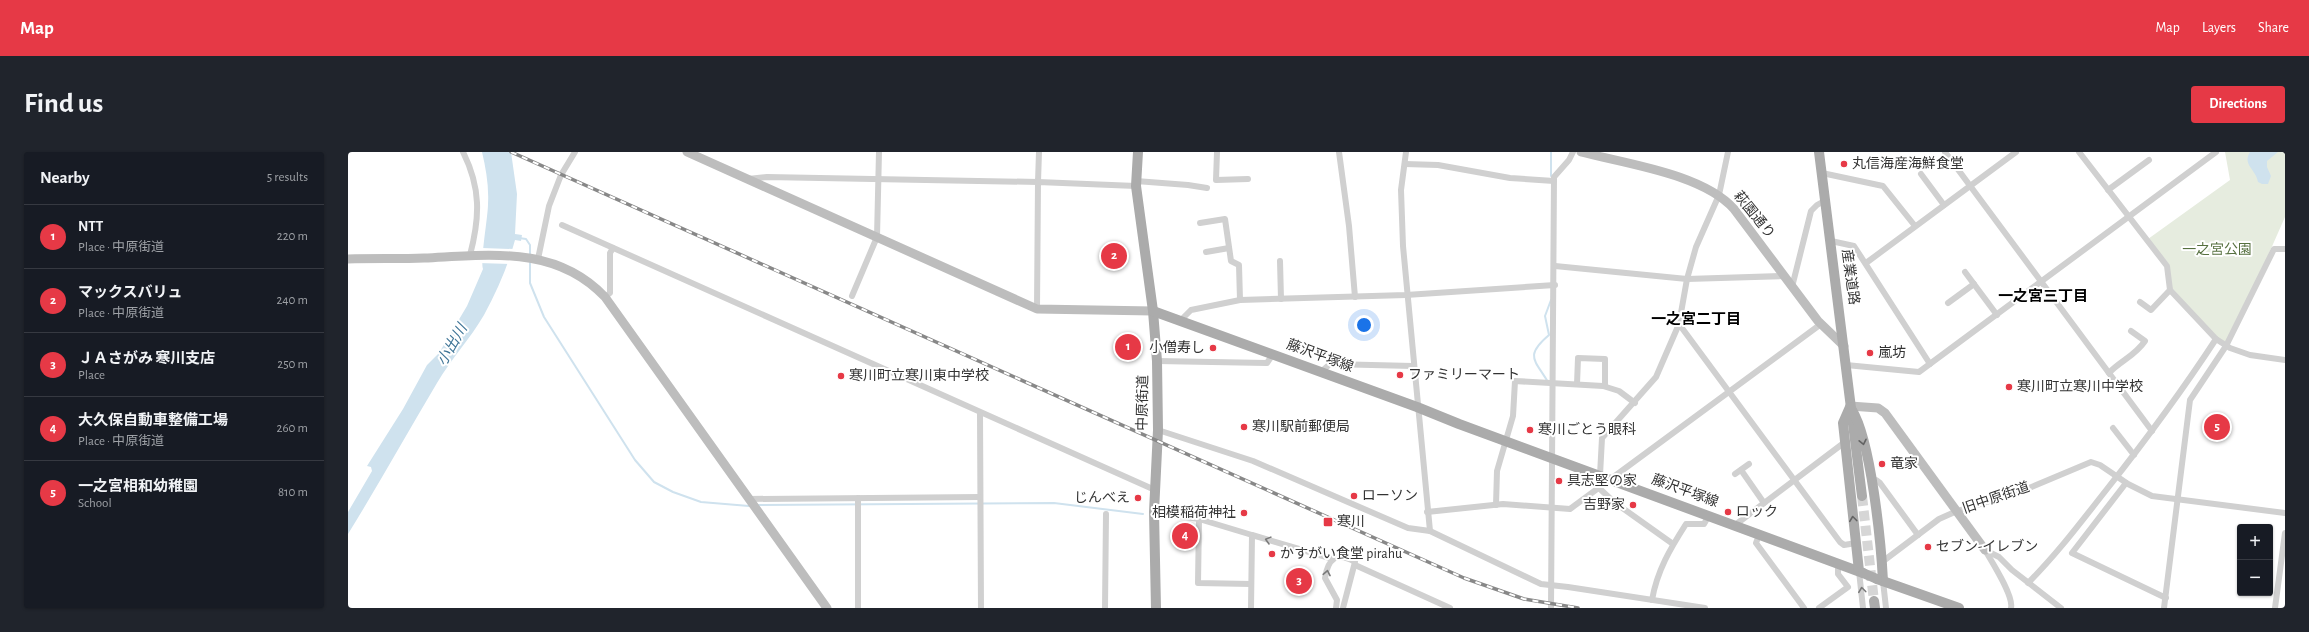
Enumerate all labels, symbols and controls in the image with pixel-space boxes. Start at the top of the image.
text: Map [20,19,54,38]
text: Map [2155,21,2180,35]
text: Layers [2202,21,2236,35]
text: Share [2258,21,2289,35]
button: Directions [2191,86,2285,123]
text: Find us [24,90,103,118]
place label: 丸信海産海鮮食堂 [1852,156,1964,171]
marker: 丸信海産海鮮食堂 [1839,159,1849,169]
text: Nearby [40,169,90,186]
text: 5 results [267,171,308,184]
street label: 萩園通り [1731,188,1778,241]
text: NTT [78,219,103,234]
text: 1 [51,230,55,243]
text: 220 m [277,230,308,243]
text: Place · 中原街道 [78,241,164,254]
pin: 2 [1101,241,1127,271]
park label: 一之宮公園 [2182,242,2252,257]
street label: 産業道路 [1839,248,1862,306]
text: マックスバリュ [78,285,183,300]
district label: 一之宮三丁目 [1998,288,2088,304]
text: 2 [50,294,56,307]
text: 240 m [276,294,308,307]
text: Place · 中原街道 [78,307,164,320]
district label: 一之宮二丁目 [1651,311,1741,327]
your location [1354,315,1374,335]
water label: 小出川 [433,320,471,368]
pin: 1 [1115,332,1141,362]
street label: 藤沢平塚線 [1285,337,1356,375]
place label: 小僧寿し [1149,340,1205,355]
marker: 小僧寿し [1208,343,1218,353]
place label: 嵐坊 [1878,345,1906,360]
marker: 嵐坊 [1865,348,1875,358]
text: ＪＡさがみ 寒川支店 [78,351,215,366]
text: 3 [50,358,56,371]
text: 250 m [277,358,308,371]
place label: 寒川町立寒川東中学校 [849,368,989,383]
place label: ファミリーマート [1408,368,1520,382]
text: Place [78,369,105,382]
marker: ファミリーマート [1395,370,1405,380]
marker: 寒川町立寒川東中学校 [836,371,846,381]
street label: 中原街道 [1135,375,1150,431]
place label: 寒川町立寒川中学校 [2017,379,2143,394]
marker: 寒川町立寒川中学校 [2004,382,2014,392]
pin: 5 [2204,412,2230,442]
text: 大久保自動車整備工場 [78,413,228,428]
place label: 寒川駅前郵便局 [1252,418,1350,434]
place label: 寒川ごとう眼科 [1538,421,1636,437]
text: 4 [50,422,56,435]
text: 260 m [277,422,308,435]
marker: 寒川駅前郵便局 [1239,422,1249,432]
marker: 寒川ごとう眼科 [1525,425,1535,435]
text: Place · 中原街道 [78,435,164,448]
one-way arrow [1859,439,1867,445]
place label: 竜家 [1890,456,1918,471]
marker: 竜家 [1877,459,1887,469]
street label: 藤沢平塚線 [1650,472,1721,510]
place label: 具志堅の家 [1567,473,1637,488]
marker: 具志堅の家 [1554,476,1564,486]
text: 一之宮相和幼稚園 [78,479,198,494]
street label: 旧中原街道 [1960,479,2031,516]
text: 5 [50,486,56,499]
text: 810 m [278,486,308,499]
place label: ローソン [1362,489,1418,503]
place label: じんべえ [1074,491,1130,505]
marker: ローソン [1349,491,1359,501]
marker: じんべえ [1133,493,1143,503]
text: School [78,497,112,510]
place label: 吉野家 [1583,497,1625,512]
marker: 吉野家 [1628,500,1638,510]
place label: ロック [1736,504,1778,519]
place label: 相模稲荷神社 [1152,505,1236,520]
marker: ロック [1723,507,1733,517]
marker: 相模稲荷神社 [1239,508,1249,518]
place label: 寒川 [1337,514,1365,529]
marker: 寒川 [1322,516,1334,528]
one-way arrow [1849,516,1858,522]
pin: 4 [1172,521,1198,551]
map controls [2237,524,2273,596]
button: + [2237,524,2273,560]
one-way arrow [1265,536,1272,545]
place label: セブン-イレブン [1936,538,2038,554]
marker: セブン-イレブン [1923,542,1933,552]
place label: かすがい食堂 pirahu [1280,546,1402,561]
marker: かすがい食堂 pirahu [1267,549,1277,559]
button: − [2237,560,2273,596]
pin: 3 [1286,566,1312,596]
one-way arrow [1322,570,1331,576]
one-way arrow [1857,587,1866,593]

